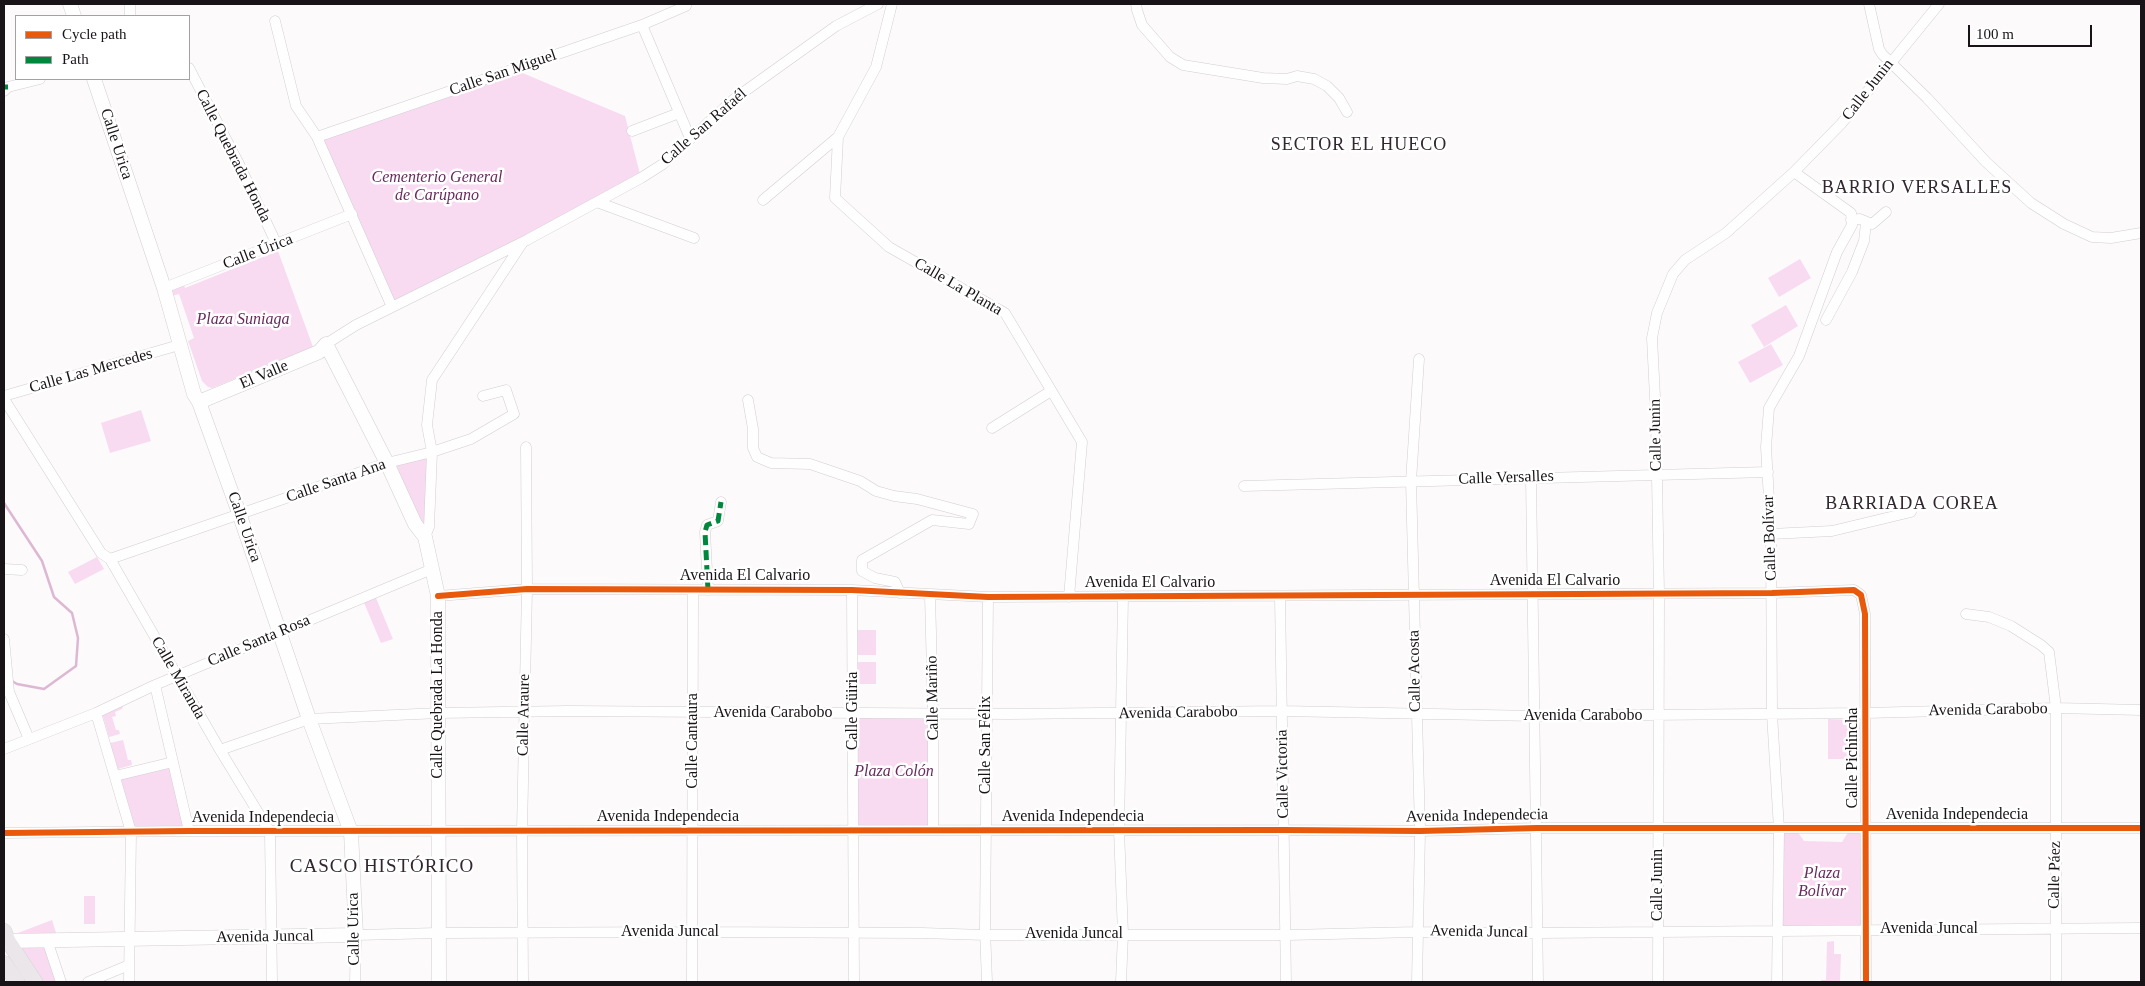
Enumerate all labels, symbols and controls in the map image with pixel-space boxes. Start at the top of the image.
legend [15,15,190,80]
scale bar [1970,15,2094,47]
text: Cycle path [62,26,127,42]
text: 100 m [1976,26,2014,42]
street label: Calle San Miguel [447,46,559,100]
text: Path [62,51,89,67]
street label: Calle Junin [1838,56,1898,124]
street label: Calle San Rafaél [657,84,751,170]
street label: Calle Quebrada Honda [191,86,275,226]
street label: Calle Urica [96,106,136,182]
district label: SECTOR EL HUECO [1269,134,1449,156]
park label: Cementerio General de Carúpano [371,168,503,206]
district label: BARRIO VERSALLES [1820,177,2014,199]
street label: Calle Úrica [220,230,296,274]
street label: Calle La Planta [910,254,1006,320]
park label: Plaza Suniaga [197,310,289,330]
street label: Calle Las Mercedes [27,344,155,398]
street label: El Valle [237,356,291,394]
street label: Calle Junin [1646,399,1666,471]
street label: Calle Santa Ana [284,455,388,507]
street label: Calle Versalles [1458,467,1554,489]
street label: Calle Urica [223,489,265,565]
district label: BARRIADA COREA [1823,493,2001,515]
street label: Calle Bolívar [1759,495,1781,581]
street label: Avenida El Calvario [680,566,810,586]
street label: Avenida El Calvario [1490,571,1620,591]
street label: Avenida El Calvario [1085,573,1215,593]
street label: Calle Santa Rosa [205,611,313,671]
street label: Calle Quebrada La Honda [428,611,448,779]
street label: Calle Acosta [1405,630,1425,712]
street label: Calle Miranda [147,633,209,723]
street label: Calle Mariño [923,655,943,741]
street label: Calle Güiria [843,672,863,750]
street label: Calle Araure [514,674,534,756]
street label: Calle Cantaura [683,693,703,789]
street label: Calle San Félix [976,696,996,794]
street label: Avenida Carabobo [1928,699,2048,721]
street label: Avenida Carabobo [1118,702,1238,724]
street label: Avenida Carabobo [713,703,833,723]
street label: Avenida Carabobo [1523,706,1643,726]
street label: Calle Pichincha [1843,708,1863,808]
street label: Calle Victoria [1273,729,1293,819]
park label: Plaza Colón [854,762,934,782]
street label: Avenida Independecia [1406,805,1548,827]
street label: Avenida Independecia [1886,805,2028,825]
street label: Avenida Independecia [597,807,739,827]
street label: Avenida Independecia [1002,807,1144,827]
street label: Avenida Independecia [192,808,334,828]
street label: Calle Páez [2045,841,2065,909]
street label: Calle Junin [1648,849,1668,921]
district label: CASCO HISTÓRICO [288,856,476,878]
park label: Plaza Bolívar [1798,864,1846,902]
street label: Calle Urica [344,892,364,966]
street label: Avenida Juncal [1880,919,1978,939]
street label: Avenida Juncal [621,922,719,942]
street label: Avenida Juncal [1430,922,1528,942]
street label: Avenida Juncal [1025,924,1123,944]
street label: Avenida Juncal [216,927,314,947]

